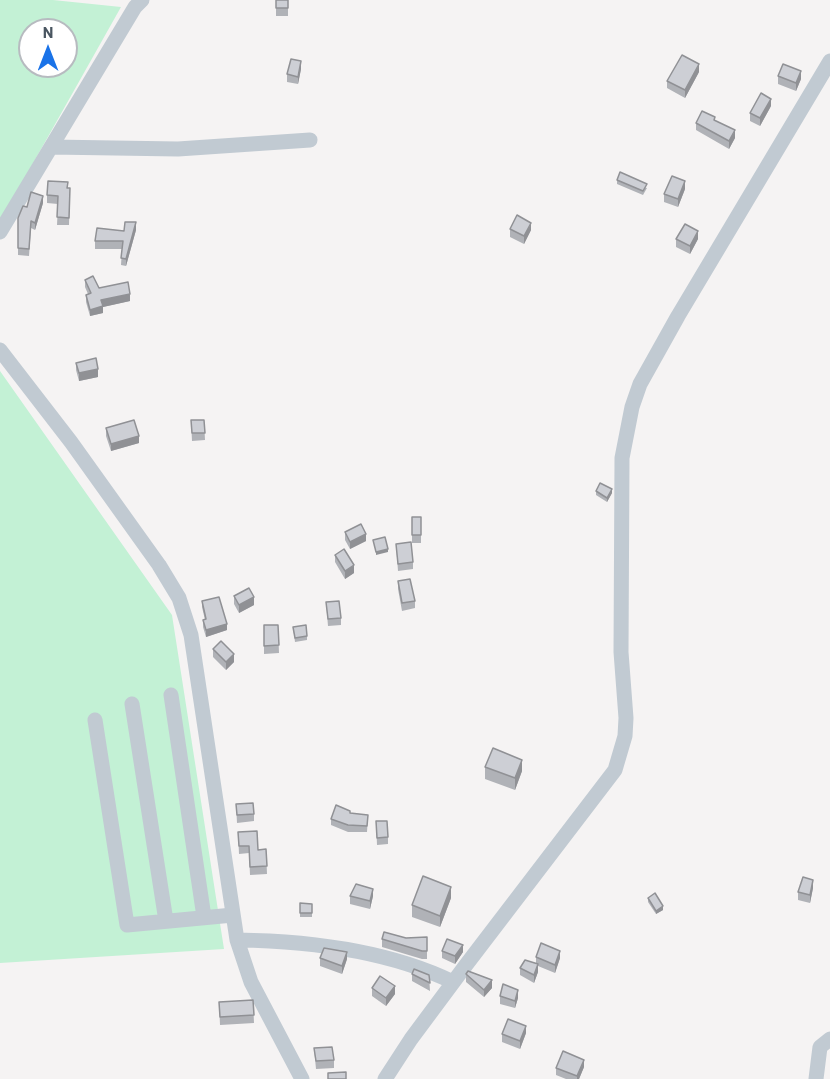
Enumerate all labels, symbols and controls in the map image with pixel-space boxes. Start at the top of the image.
north arrow [18,18,78,78]
text: N [43,22,53,41]

